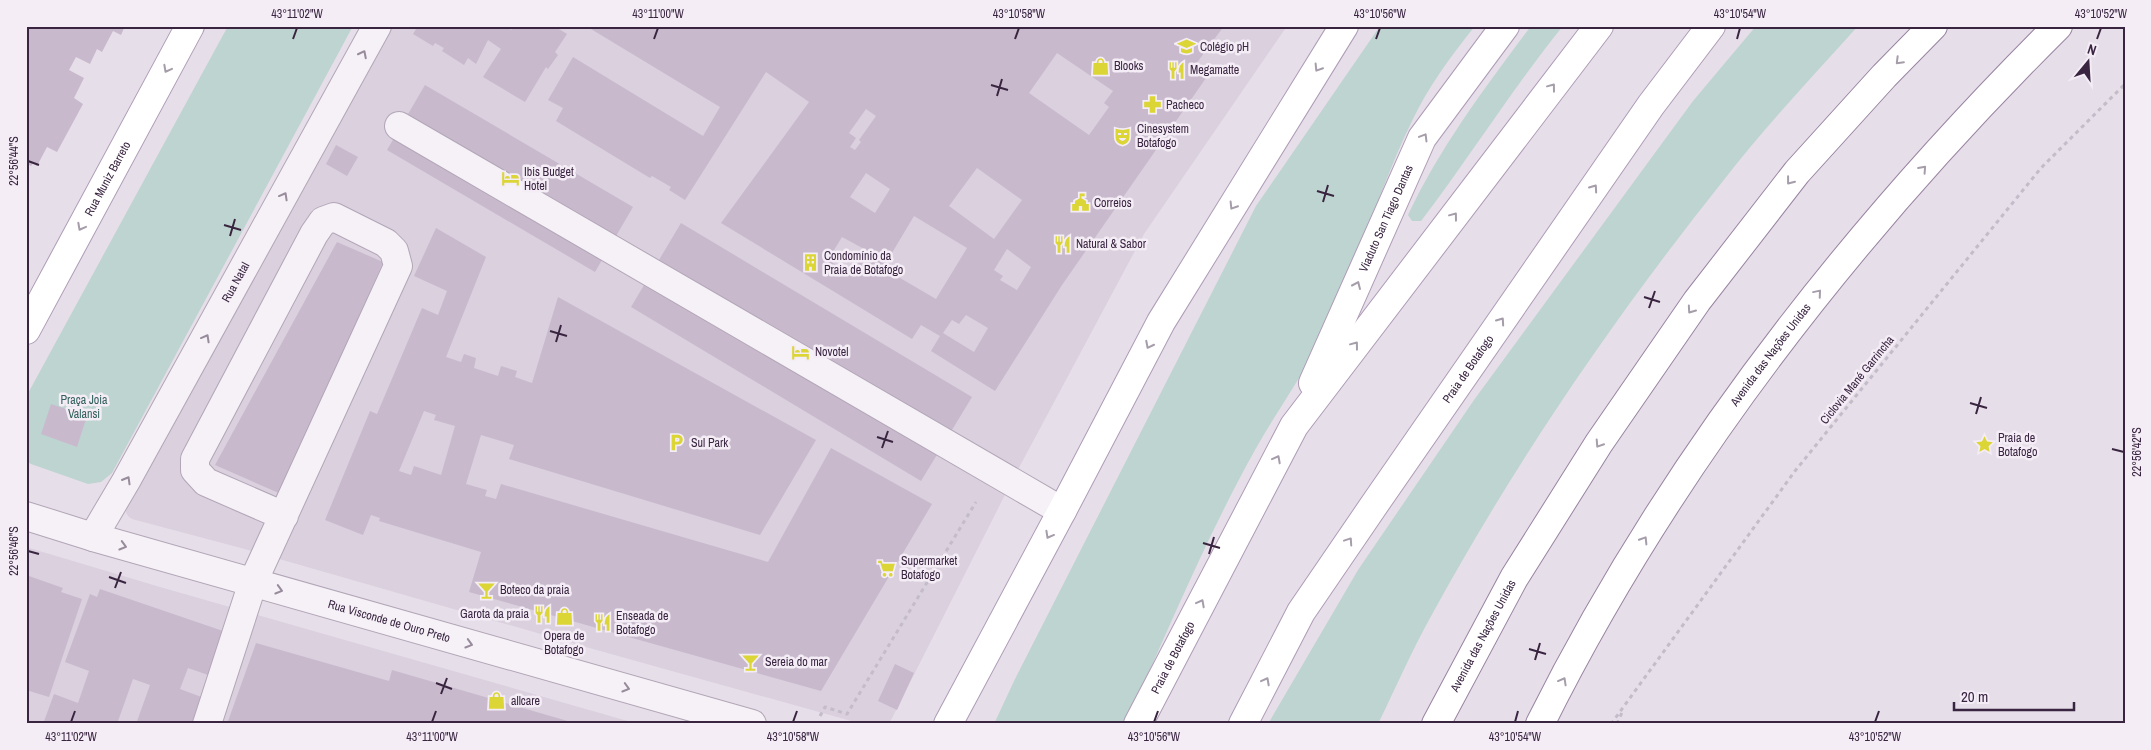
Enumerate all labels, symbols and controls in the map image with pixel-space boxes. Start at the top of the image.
text: 43°11'02"W [271,6,323,22]
text: 43°11'00"W [632,6,684,22]
text: 43°10'58"W [993,6,1046,22]
text: 43°10'56"W [1354,6,1407,22]
text: 43°10'54"W [1714,6,1767,22]
text: 43°10'52"W [2075,6,2128,22]
school or university icon: Colégio pH [1176,37,1196,57]
north arrow [2064,38,2114,88]
place label: Colégio pH [1200,39,1249,55]
text: N [2085,40,2099,59]
one-way arrow [357,50,367,59]
one-way arrow [1896,55,1905,64]
shop icon: Blooks [1090,56,1110,76]
place label: Blooks [1114,58,1144,74]
restaurant icon: Megamatte [1166,60,1186,80]
place label: Megamatte [1190,62,1239,78]
one-way arrow [1315,62,1325,71]
one-way arrow [163,64,173,73]
one-way arrow [1547,83,1556,92]
pharmacy icon: Pacheco [1142,95,1162,115]
place label: Pacheco [1166,97,1204,113]
place label: Cinesystem Botafogo [1137,121,1189,151]
theatre icon: Cinesystem Botafogo [1113,126,1133,146]
one-way arrow [1417,134,1427,143]
text: 22°56'44"S [6,136,22,186]
street label: Rua Muniz Barreto [81,138,134,219]
street label: Viaduto San Tiago Dantas [1355,162,1417,275]
place label: Ibis Budget Hotel [524,164,574,194]
one-way arrow [1917,165,1926,174]
hotel icon: Ibis Budget Hotel [500,169,520,189]
one-way arrow [1787,175,1795,184]
one-way arrow [1588,184,1597,193]
one-way arrow [278,192,288,201]
public building icon: Correios [1070,193,1090,213]
place label: Correios [1094,195,1132,211]
one-way arrow [1229,200,1239,209]
one-way arrow [1448,213,1456,222]
one-way arrow [78,222,88,231]
restaurant icon: Natural & Sabor [1052,234,1072,254]
place label: Natural & Sabor [1076,236,1147,252]
place label: Condomínio da Praia de Botafogo [824,248,903,278]
building icon: Condomínio da Praia de Botafogo [800,253,820,273]
street label: Rua Natal [218,259,253,305]
one-way arrow [1351,281,1361,290]
one-way arrow [1812,289,1821,298]
street label: Avenida das Nações Unidas [1726,300,1815,410]
one-way arrow [1688,305,1697,314]
one-way arrow [1495,317,1504,327]
street label: Praia de Botafogo [1439,332,1497,406]
street label: Ciclovia Mané Garrincha [1816,332,1898,428]
one-way arrow [199,335,209,344]
one-way arrow [1145,340,1155,349]
hotel icon: Novotel [791,342,811,362]
one-way arrow [1350,342,1358,351]
place label: Novotel [815,344,848,360]
park label: Praça Joia Valansi [60,392,108,422]
text: 22°56'42"S [2129,427,2145,477]
place label: Praia de Botafogo [1998,430,2037,460]
parking icon: Sul Park [667,433,687,453]
place label: Sul Park [691,435,728,451]
place icon: Praia de Botafogo [1974,435,1994,455]
one-way arrow [1596,439,1605,448]
one-way arrow [1271,455,1281,464]
one-way arrow [120,477,130,486]
text: 22°56'46"S [6,526,22,576]
one-way arrow [1045,530,1055,539]
one-way arrow [1638,537,1647,546]
one-way arrow [1343,538,1352,547]
one-way arrow [118,540,127,550]
place label: Supermarket Botafogo [901,553,958,583]
supermarket icon: Supermarket Botafogo [877,558,897,578]
street label: Avenida das Nações Unidas [1446,577,1520,695]
bar icon: Boteco da praia [476,580,496,600]
place label: Boteco da praia [500,582,570,598]
one-way arrow [275,584,283,594]
street label: Rua Visconde de Ouro Preto [326,596,452,646]
one-way arrow [1195,599,1205,608]
restaurant icon: Garota da praia [533,604,553,624]
place label: Garota da praia [460,606,530,622]
shop icon: Opera de Botafogo [554,607,574,627]
place label: Enseada de Botafogo [616,608,669,638]
restaurant icon: Enseada de Botafogo [592,613,612,633]
street label: Praia de Botafogo [1147,619,1198,697]
place label: Opera de Botafogo [543,628,585,658]
one-way arrow [465,638,473,648]
bar icon: Sereia do mar [741,652,761,672]
place label: Sereia do mar [765,654,828,670]
one-way arrow [1260,677,1270,686]
one-way arrow [1556,677,1566,686]
scale bar [1954,680,2074,712]
one-way arrow [621,682,630,693]
text: 20 m [1961,686,1988,707]
shop icon: allcare [487,691,507,711]
place label: allcare [511,693,540,709]
text: 43°11'02"W [45,729,97,745]
text: 43°11'00"W [406,729,458,745]
text: 43°10'58"W [767,729,820,745]
text: 43°10'56"W [1128,729,1181,745]
text: 43°10'54"W [1489,729,1542,745]
text: 43°10'52"W [1849,729,1902,745]

